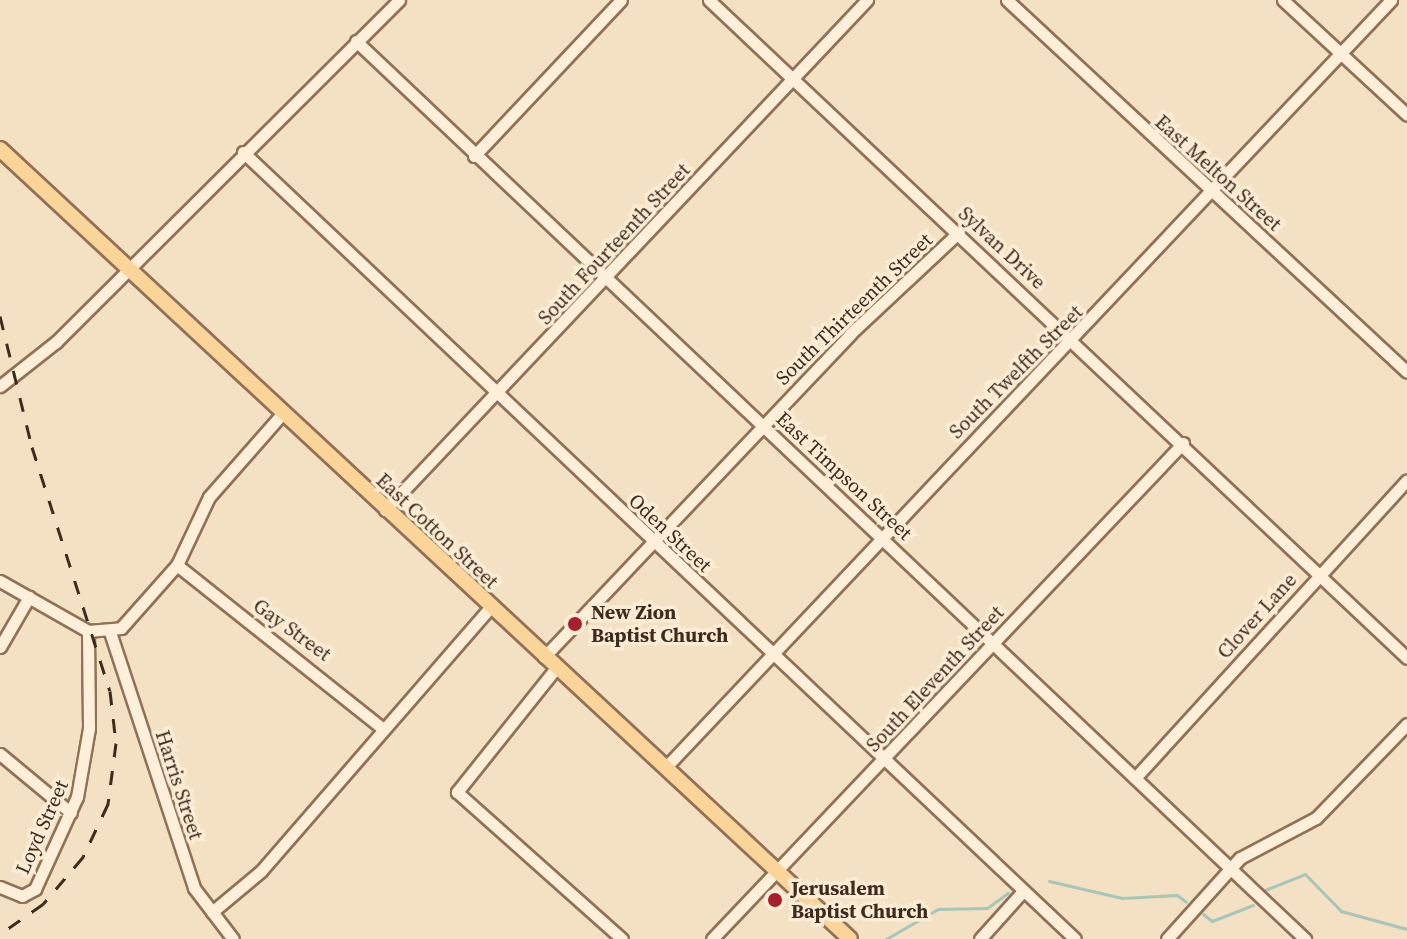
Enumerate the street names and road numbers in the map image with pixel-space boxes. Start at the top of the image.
street label: East Melton Street [1150,110,1286,236]
street label: South Fourteenth Street [533,158,695,330]
street label: Sylvan Drive [953,202,1051,294]
street label: South Thirteenth Street [771,228,937,390]
street label: South Twelfth Street [944,300,1088,444]
street label: East Timpson Street [771,407,917,545]
street label: East Cotton Street [371,468,503,594]
street label: Oden Street [624,489,716,577]
street label: Clover Lane [1212,568,1302,664]
street label: Gay Street [248,594,336,666]
street label: South Eleventh Street [861,601,1009,757]
street label: Harris Street [150,727,208,843]
street label: Loyd Street [11,776,73,878]

